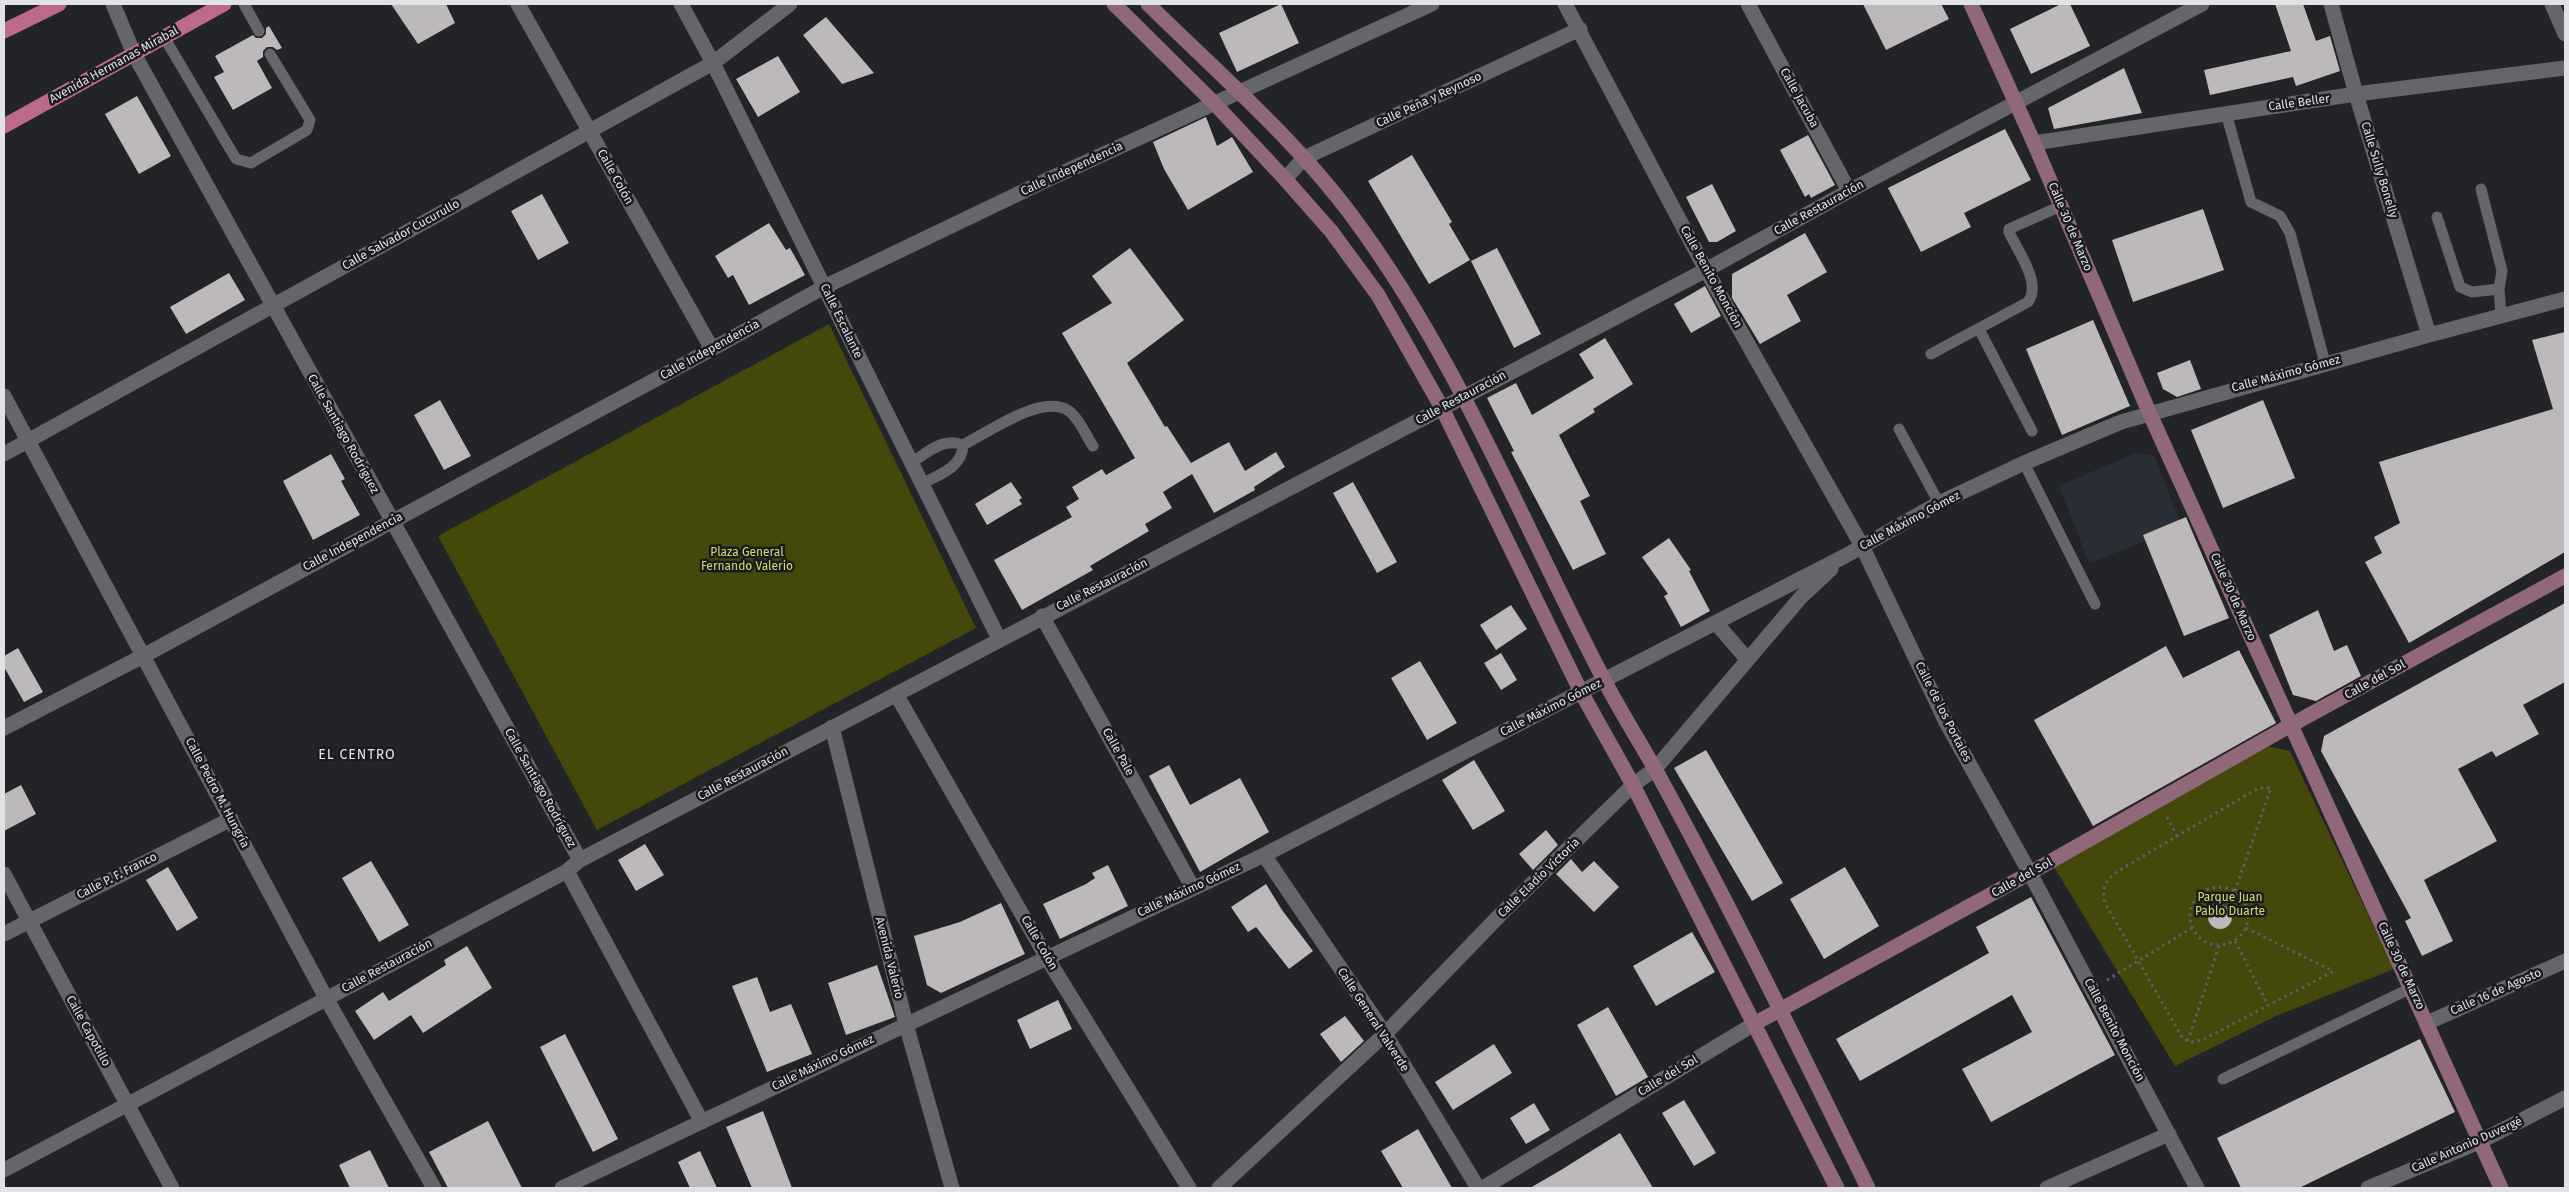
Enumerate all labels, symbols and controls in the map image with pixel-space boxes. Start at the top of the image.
street label: Avenida Hermanas Mirabal [47,23,181,107]
street label: Calle Jacuba [1777,66,1821,130]
street label: Calle Peña y Reynoso [1374,69,1484,131]
street label: Calle Beller [2267,92,2331,114]
street label: Calle Sully Bonelly [2358,120,2400,220]
street label: Calle Independencia [1019,139,1125,199]
street label: Calle Colón [594,147,636,207]
street label: Calle Restauración [1772,177,1866,239]
street label: Calle 30 de Marzo [2045,180,2095,274]
street label: Calle Salvador Cucurullo [340,197,462,273]
street label: Calle Benito Monción [1677,223,1745,331]
street label: Calle Escalante [817,281,865,361]
street label: Calle Independencia [658,317,762,383]
street label: Calle Máximo Gómez [2230,353,2342,395]
street label: Calle Restauración [1413,368,1509,428]
street label: Calle Santiago Rodríguez [304,372,382,496]
street label: Calle Máximo Gómez [1857,488,1963,554]
street label: Calle Independencia [301,510,405,574]
park label: Plaza General Fernando Valerio [701,546,793,574]
street label: Calle 30 de Marzo [2207,551,2259,643]
street label: Calle Restauración [1054,556,1150,614]
street label: Calle del Sol [2342,657,2408,703]
street label: Calle de los Portales [1912,660,1974,764]
street label: Calle Máximo Gómez [1498,676,1604,740]
street label: Calle Santiago Rodríguez [501,726,579,850]
street label: Calle Pale [1099,726,1137,778]
street label: Calle Pedro M. Hungría [182,735,252,851]
street label: Calle Restauración [695,744,791,804]
district label: EL CENTRO [317,747,397,763]
street label: Calle Eladio Victoria [1495,835,1583,921]
street label: Calle P. F. Franco [75,850,159,902]
street label: Calle del Sol [1989,855,2055,901]
street label: Calle Máximo Gómez [1135,860,1243,920]
park label: Parque Juan Pablo Duarte [2195,891,2265,919]
street label: Calle Colón [1018,913,1060,973]
street label: Avenida Valerio [872,915,906,1001]
street label: Calle 30 de Marzo [2374,920,2428,1012]
street label: Calle Restauración [339,936,435,996]
street label: Calle General Valverde [1334,965,1412,1075]
street label: Calle 16 de Agosto [2448,965,2544,1019]
street label: Calle Benito Monción [2081,976,2147,1084]
street label: Calle Capotillo [63,993,113,1069]
street label: Calle Máximo Gómez [770,1032,876,1094]
street label: Calle del Sol [1636,1053,1700,1099]
street label: Calle Antonio Duvergé [2409,1114,2525,1176]

